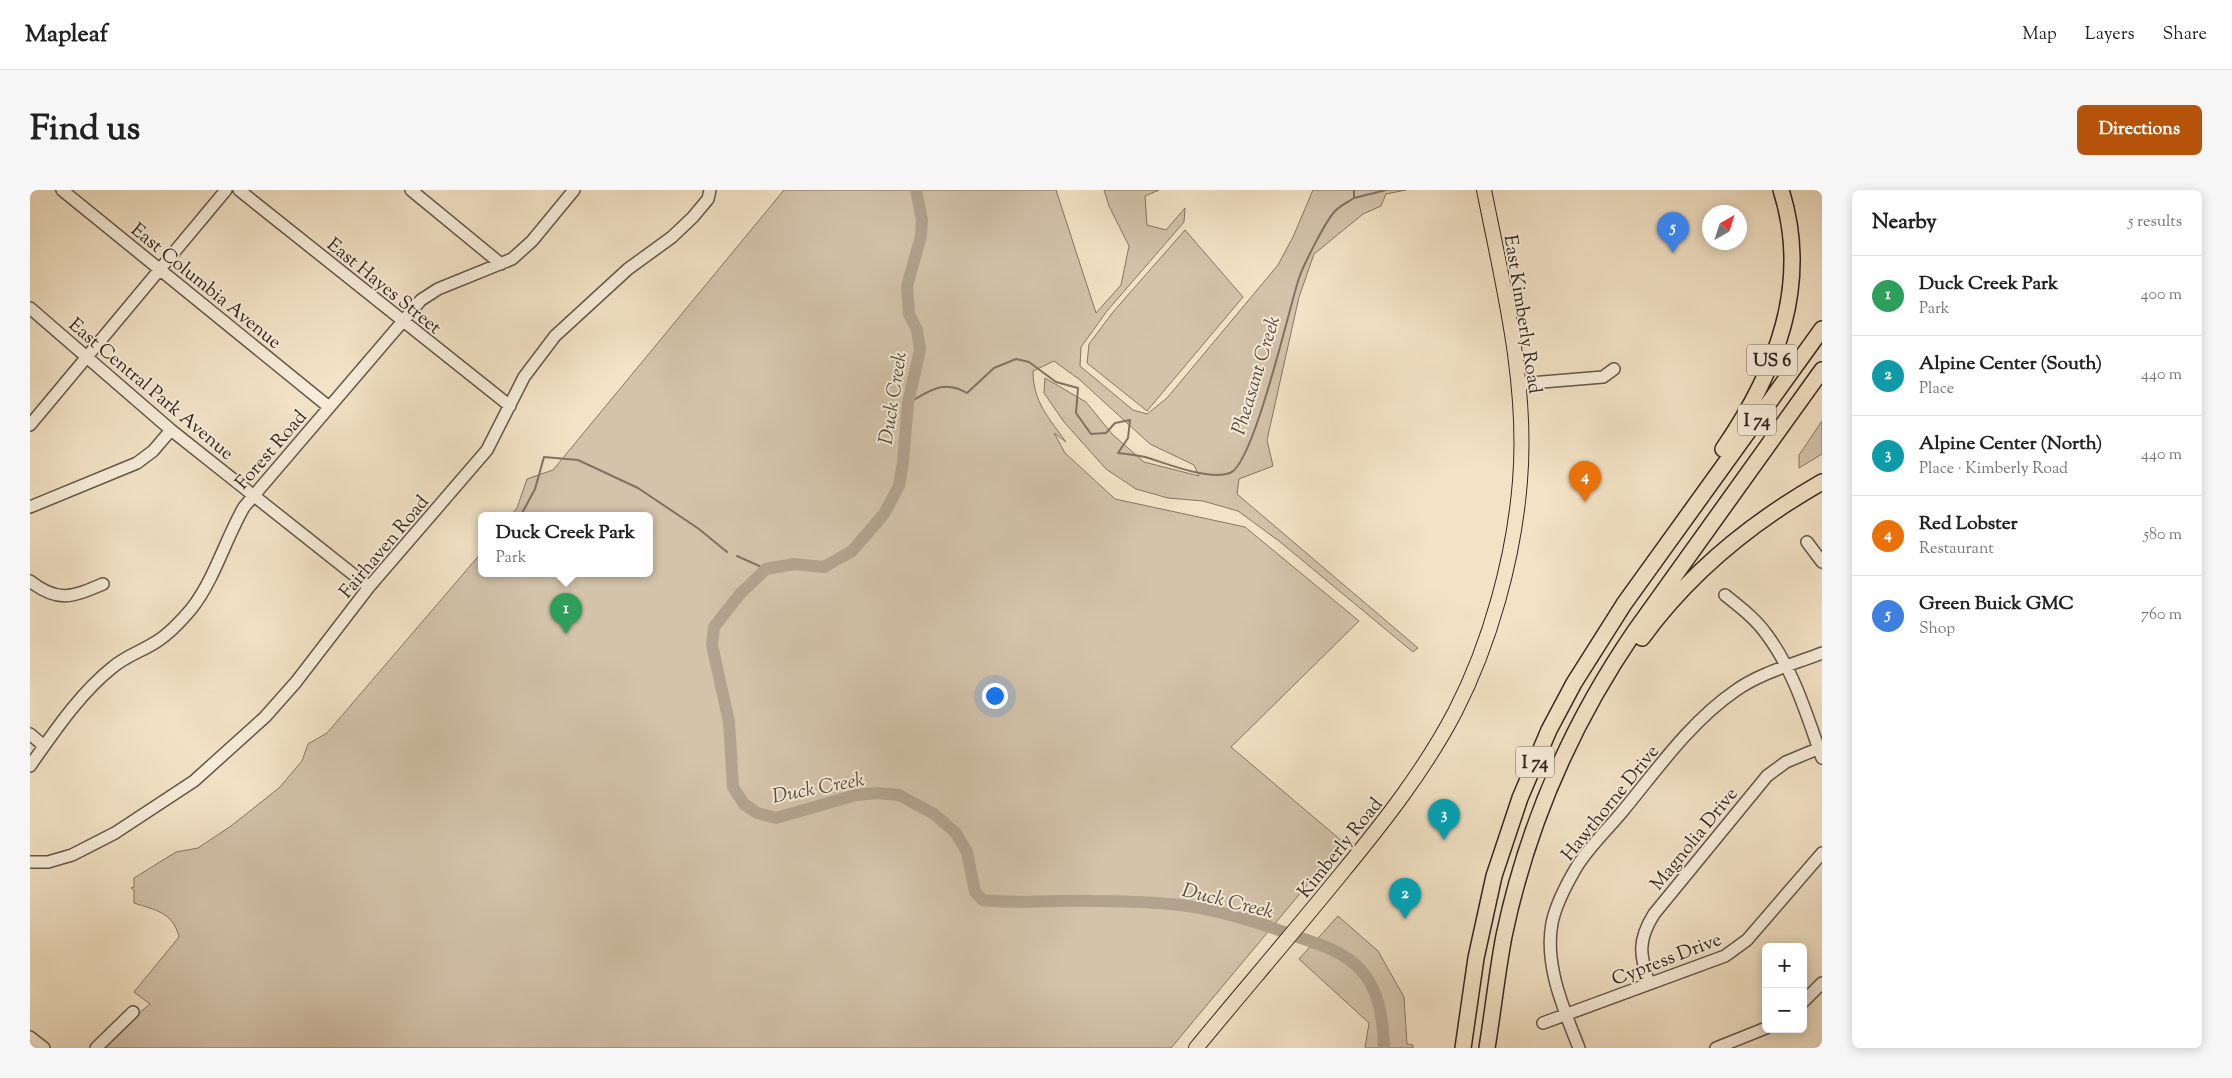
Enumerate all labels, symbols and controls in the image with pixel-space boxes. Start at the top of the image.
text: Mapleaf [25,18,108,52]
text: Map [2022,22,2057,48]
text: Layers [2085,22,2135,48]
text: Share [2163,22,2207,48]
text: Find us [30,105,140,156]
button: Directions [2077,105,2202,155]
north arrow [1702,205,1747,250]
text: Nearby [1872,208,1937,238]
text: 5 results [2128,211,2182,234]
pin: 5 [1657,212,1689,253]
street label: East Columbia Avenue [124,218,287,356]
street label: East Hayes Street [320,232,447,342]
street label: East Kimberly Road [1496,233,1547,396]
text: Duck Creek Park [1919,271,2058,298]
text: 1 [1885,284,1891,307]
text: 400 m [2141,284,2182,307]
text: Park [1919,298,1950,321]
street label: East Central Park Avenue [62,313,239,467]
water label: Pheasant Creek [1226,313,1289,439]
road number: US 6 [1747,344,1797,376]
water label: Duck Creek [873,350,916,447]
text: Alpine Center (South) [1919,351,2102,378]
text: 2 [1884,364,1892,387]
text: 440 m [2141,364,2182,387]
text: Place [1919,378,1954,401]
road number: I 74 [1738,404,1776,436]
street label: Forest Road [230,405,314,496]
text: Alpine Center (North) [1919,431,2102,458]
text: 3 [1885,444,1891,467]
text: 440 m [2141,444,2182,467]
text: Place · Kimberly Road [1919,458,2068,481]
pin: 4 [1569,461,1601,502]
street label: Fairhaven Road [334,490,436,605]
text: Red Lobster [1919,511,2018,538]
popup [478,512,653,577]
text: Duck Creek Park [496,520,635,547]
text: 4 [1884,524,1892,547]
text: 580 m [2143,524,2182,547]
text: Restaurant [1919,538,1994,561]
text: Park [496,547,526,570]
text: Green Buick GMC [1919,591,2074,618]
pin: 1 [550,593,582,634]
text: 5 [1885,604,1891,627]
text: 760 m [2141,604,2182,627]
text: Shop [1919,618,1955,641]
your location [982,683,1008,709]
street label: Hawthorne Drive [1556,740,1666,867]
road number: I 74 [1516,746,1554,778]
water label: Duck Creek [770,766,867,813]
street label: Magnolia Drive [1645,782,1745,897]
street label: Kimberly Road [1292,792,1390,905]
pin: 3 [1428,799,1460,840]
water label: Duck Creek [1179,877,1276,928]
pin: 2 [1389,878,1421,919]
street label: Cypress Drive [1608,927,1726,994]
map controls [1762,943,1807,1033]
button: + [1762,943,1807,988]
button: − [1762,988,1807,1033]

